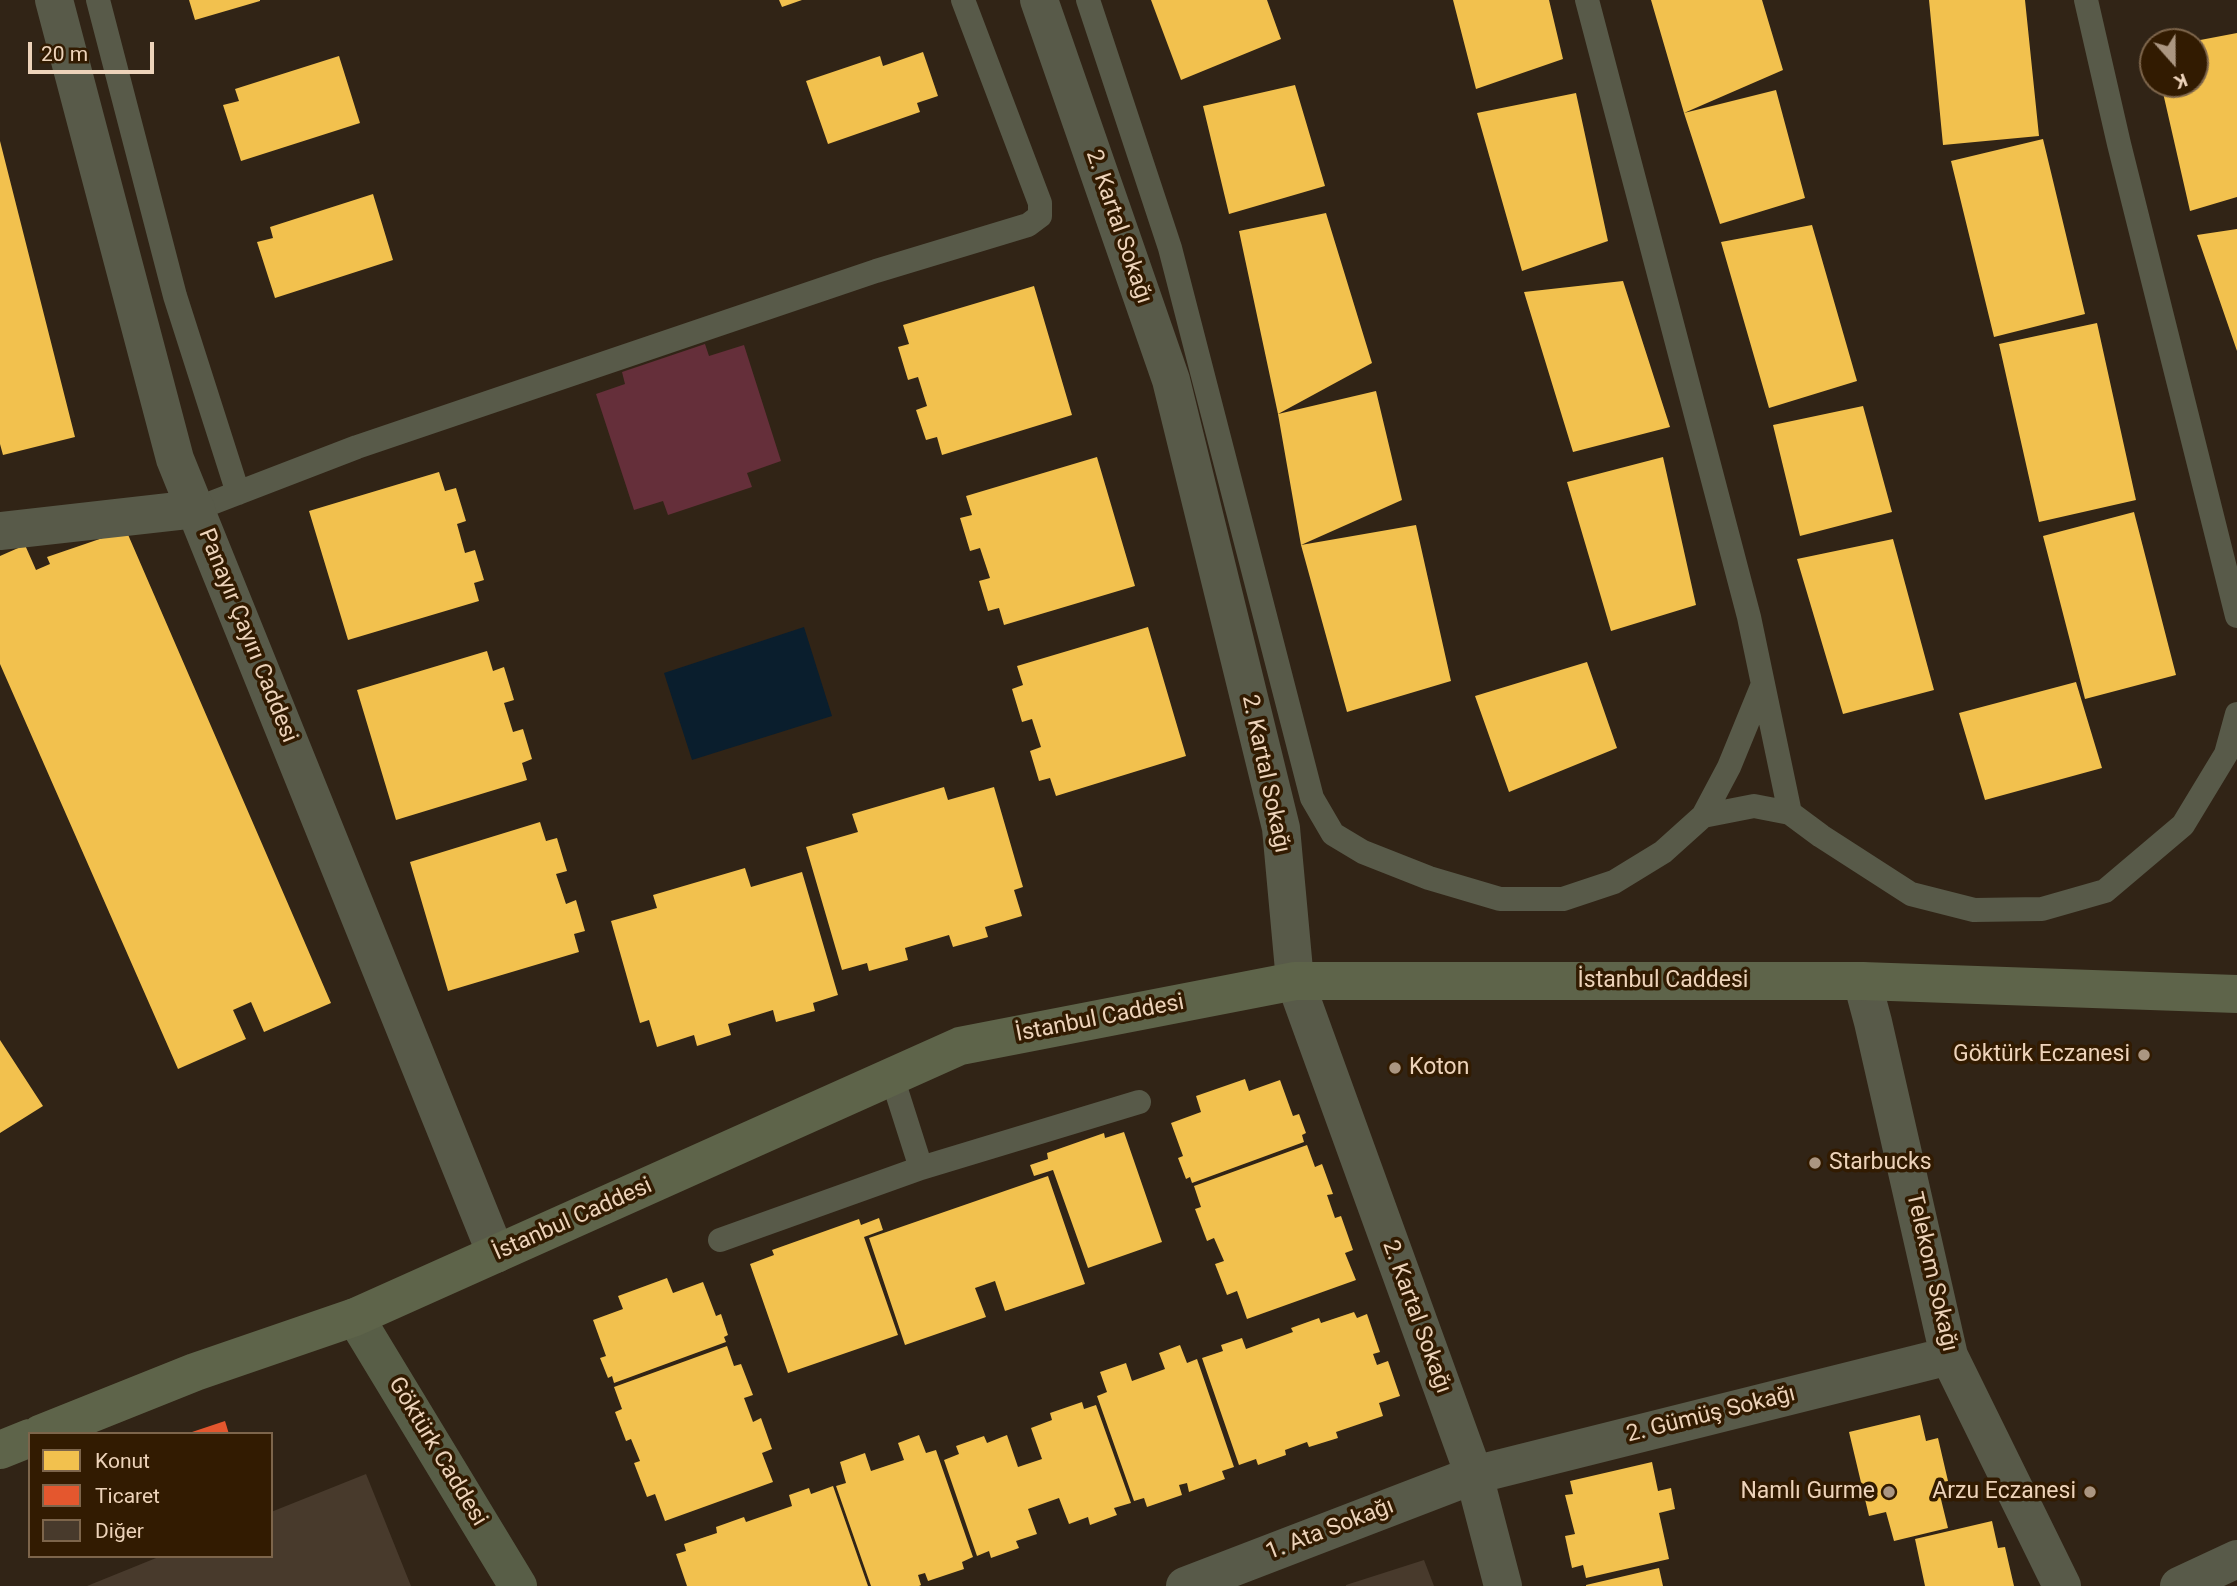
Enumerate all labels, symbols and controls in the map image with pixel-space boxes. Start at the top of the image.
scale bar [32,28,158,72]
north arrow [2139,28,2209,98]
text: 20 m [41,42,88,66]
text: K [2171,68,2191,94]
street label: 2. Kartal Sokağı [1079,146,1157,308]
street label: Panayır Çayırı Caddesi [191,525,303,747]
street label: 2. Kartal Sokağı [1235,692,1295,856]
street label: İstanbul Caddesi [1578,967,1748,995]
street label: İstanbul Caddesi [1014,989,1186,1049]
place label: Göktürk Eczanesi [1953,1041,2130,1069]
marker: Göktürk Eczanesi [2136,1047,2152,1063]
place label: Koton [1409,1054,1469,1082]
marker: Koton [1387,1060,1403,1076]
place label: Starbucks [1829,1149,1932,1177]
marker: Starbucks [1807,1155,1823,1171]
street label: İstanbul Caddesi [489,1173,657,1267]
street label: Telekom Sokağı [1899,1190,1963,1354]
street label: 2. Kartal Sokağı [1376,1237,1456,1397]
street label: Göktürk Caddesi [382,1373,492,1531]
street label: 2. Gümüş Sokağı [1624,1381,1798,1449]
legend [28,1432,273,1558]
text: Konut [95,1449,150,1473]
place label: Namlı Gurme [1740,1478,1875,1506]
place label: Arzu Eczanesi [1932,1478,2076,1506]
text: Ticaret [95,1484,160,1508]
marker: Namlı Gurme [1881,1484,1897,1500]
marker: Arzu Eczanesi [2082,1484,2098,1500]
street label: 1. Ata Sokağı [1262,1493,1398,1567]
text: Diğer [95,1519,144,1543]

